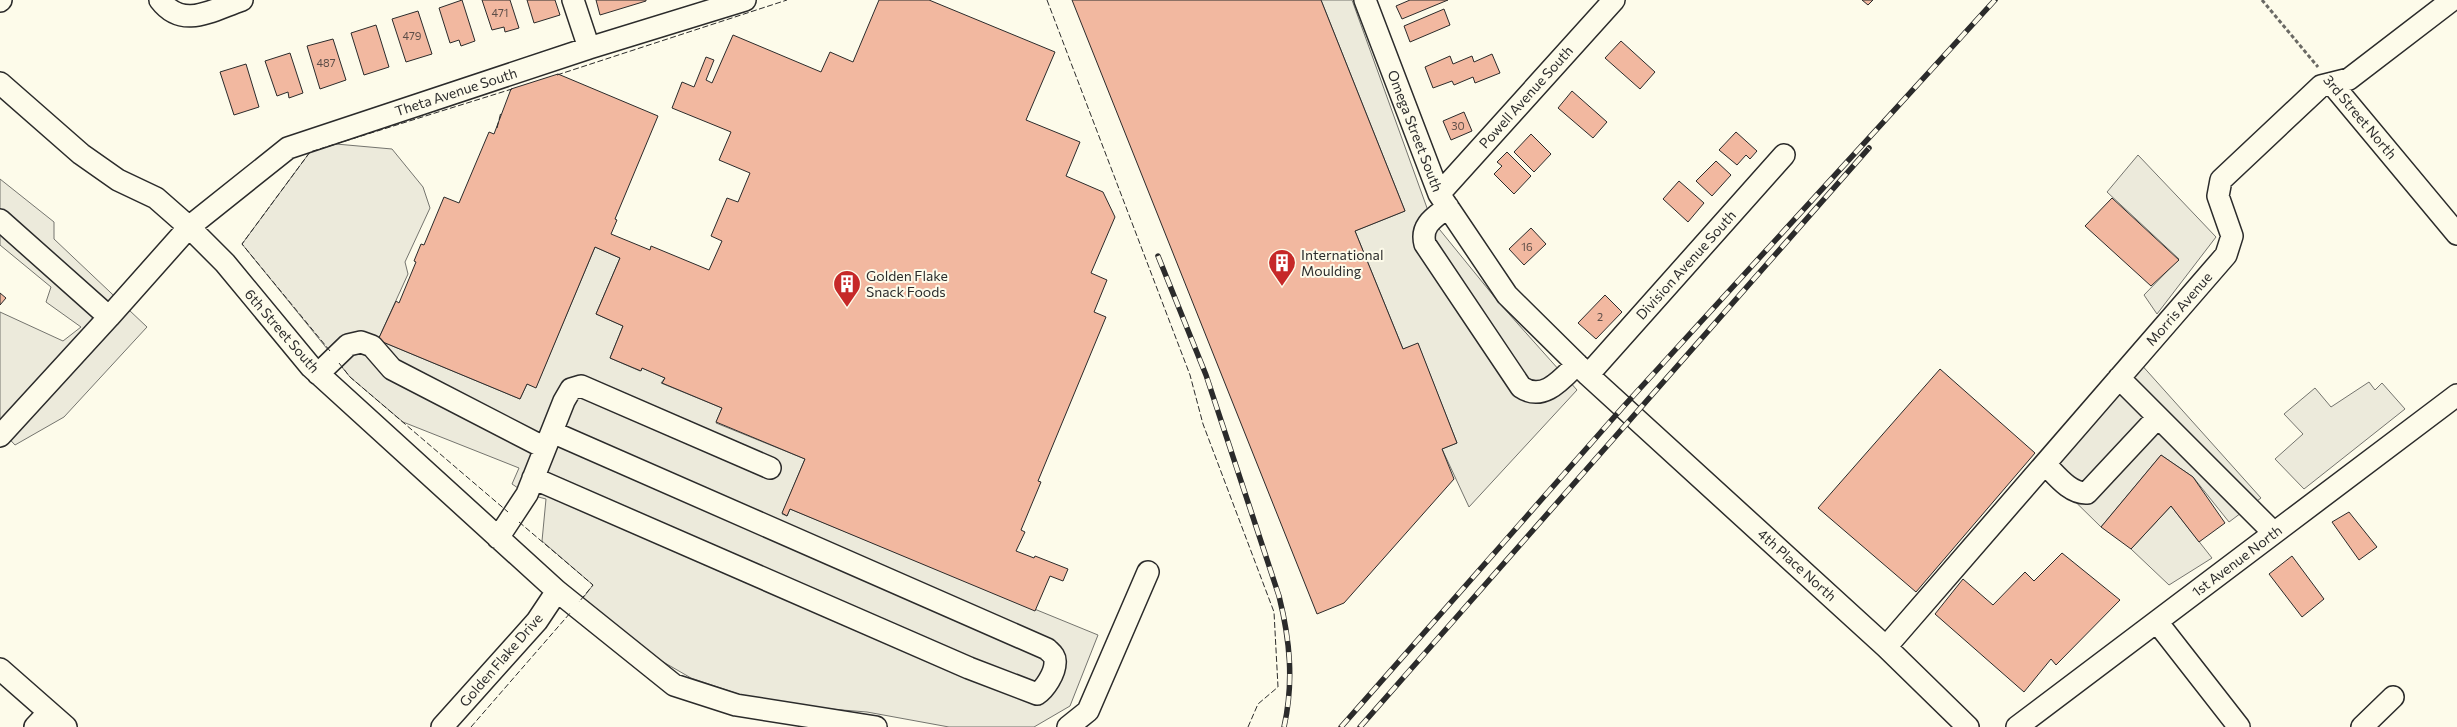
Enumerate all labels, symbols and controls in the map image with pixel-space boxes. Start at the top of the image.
house number: 471 [492,6,508,19]
house number: 479 [403,29,422,42]
street label: Powell Avenue South [1475,42,1576,152]
house number: 487 [316,56,336,69]
street label: Theta Avenue South [393,64,519,119]
street label: Omega Street South [1384,68,1447,194]
street label: 3rd Street North [2320,71,2401,162]
house number: 30 [1451,119,1465,132]
street label: Division Avenue South [1632,206,1739,323]
house number: 16 [1521,240,1533,253]
place label: International Moulding [1301,246,1384,279]
building icon: International Moulding [1267,248,1297,287]
place label: Golden Flake Snack Foods [866,267,948,300]
street label: Morris Avenue [2142,268,2215,349]
building icon: Golden Flake Snack Foods [832,269,862,308]
street label: 6th Street South [241,285,323,376]
house number: 2 [1597,310,1603,323]
street label: 1st Avenue North [2188,521,2285,600]
street label: 4th Place North [1755,525,1840,604]
street label: Golden Flake Drive [455,609,546,710]

